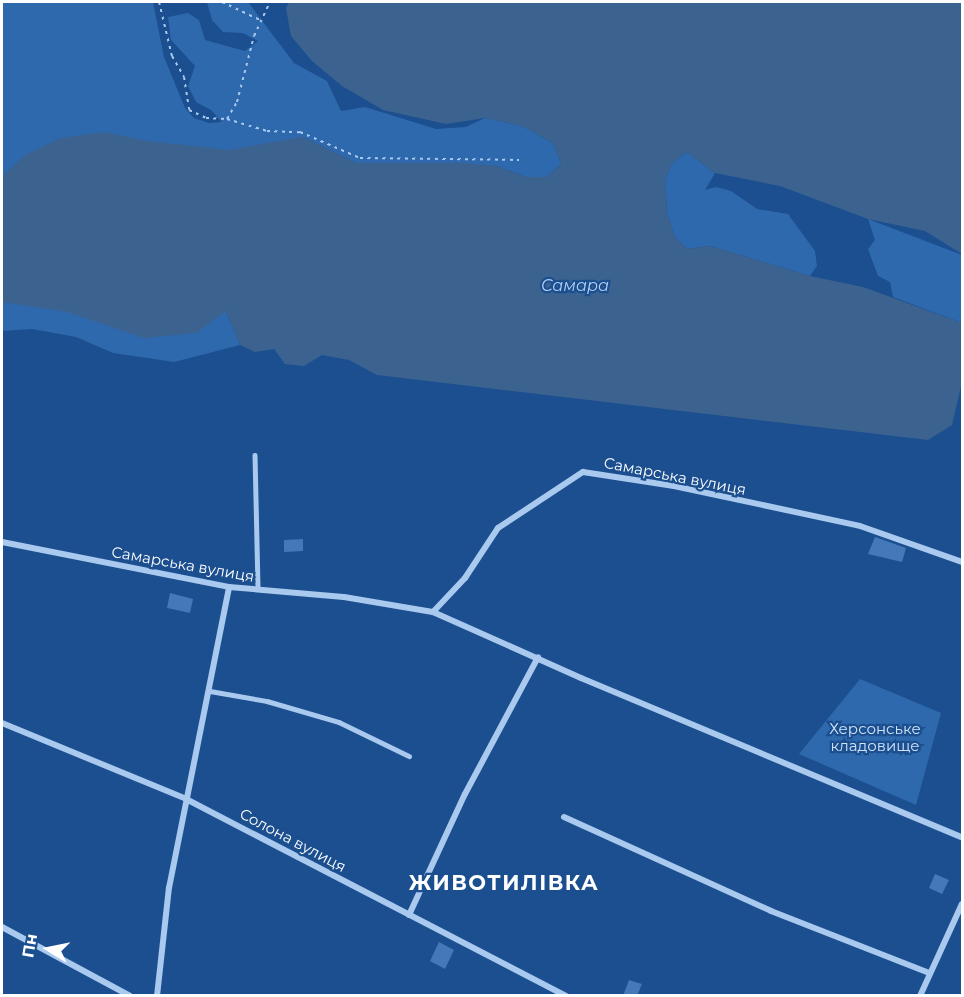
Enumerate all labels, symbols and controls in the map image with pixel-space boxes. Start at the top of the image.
water label: Самара [541,276,609,296]
street label: Самарська вулиця [602,453,748,499]
street label: Самарська вулиця [110,543,256,585]
park label: Херсонське кладовище [829,719,921,754]
street label: Солона вулиця [237,804,349,876]
district label: ЖИВОТИЛІВКА [409,870,599,896]
north arrow [18,919,78,979]
text: Пн [18,932,41,959]

